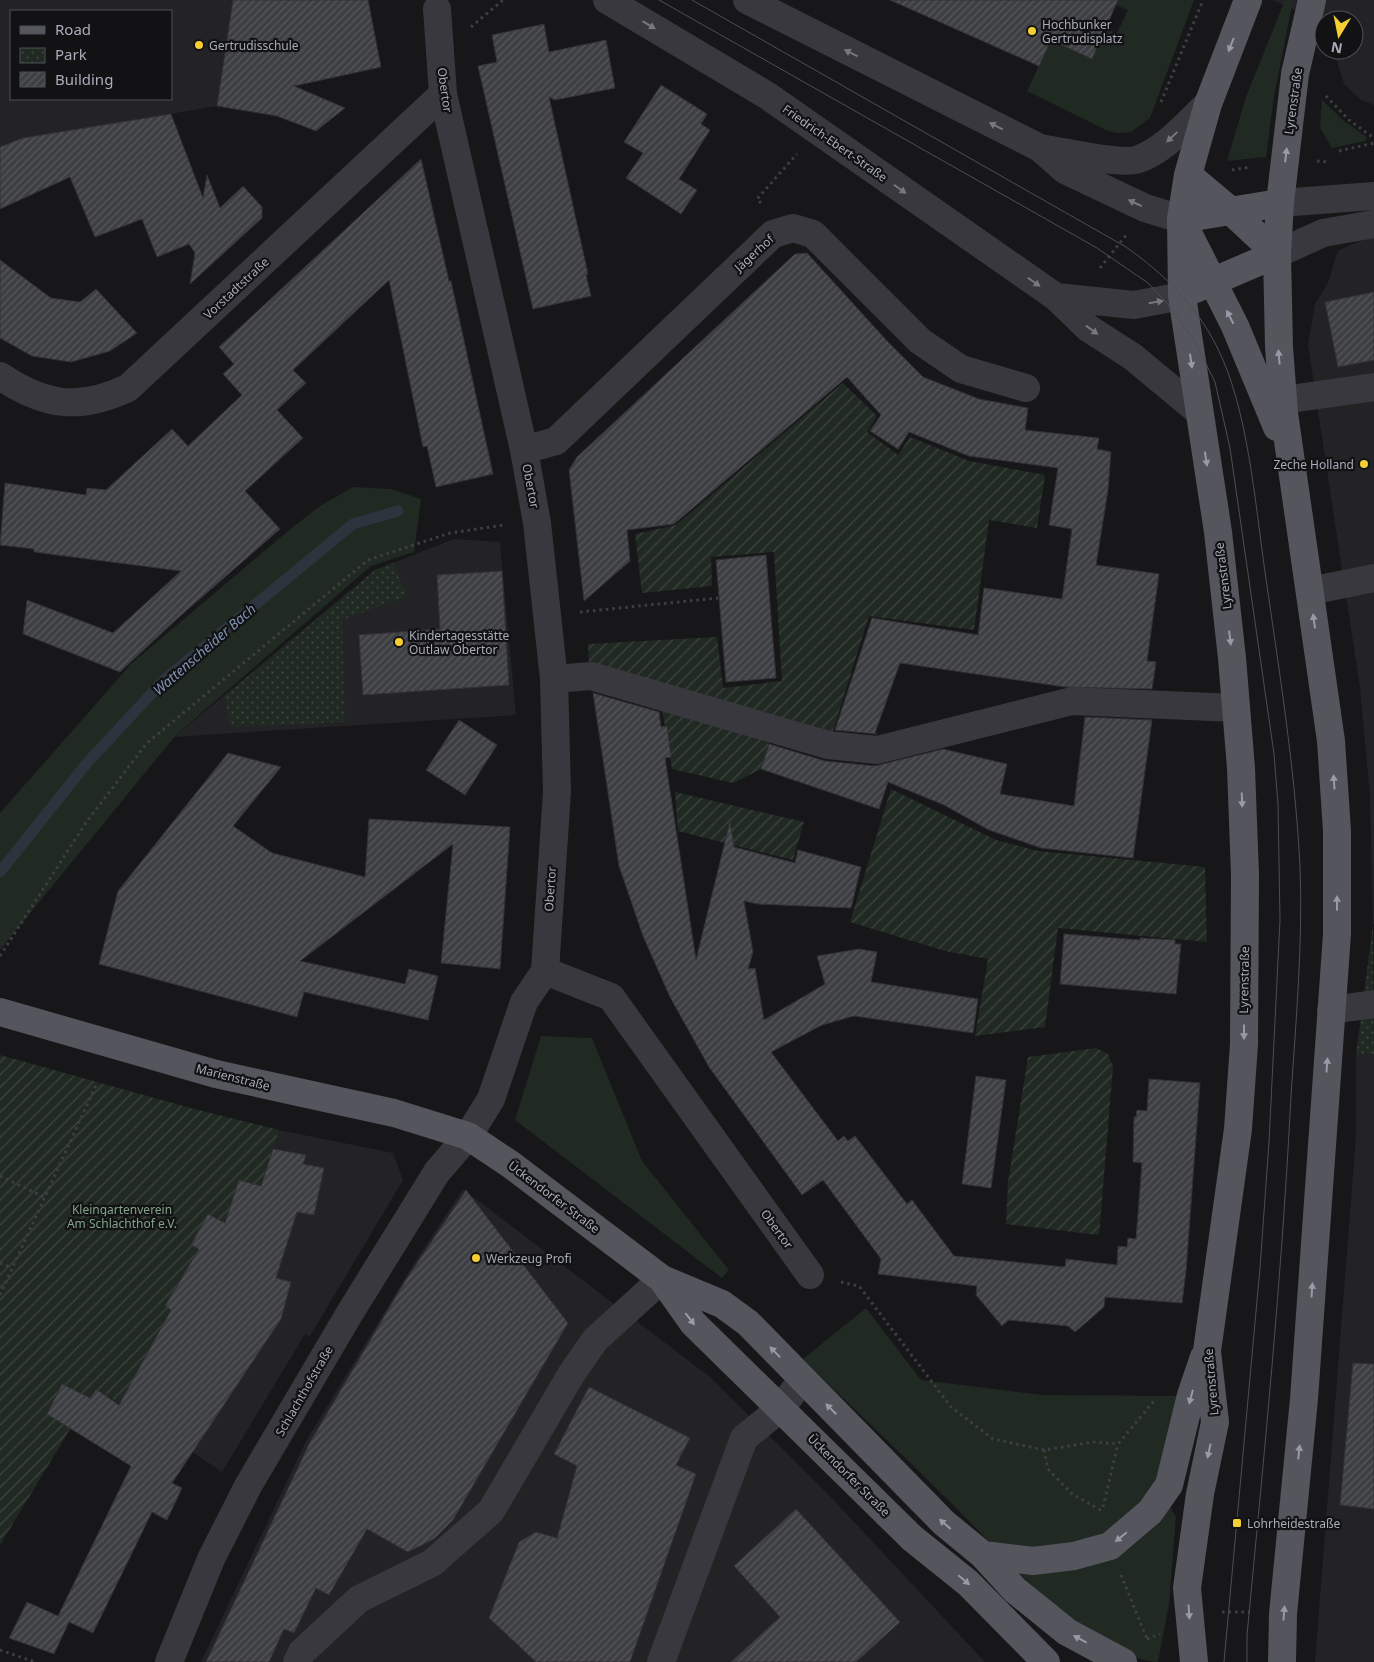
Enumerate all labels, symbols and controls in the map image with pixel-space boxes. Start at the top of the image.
legend [10,10,172,100]
north arrow [1314,10,1364,60]
place label: Hochbunker Gertrudisplatz [1042,16,1123,47]
text: Road [55,19,91,39]
one-way arrow [643,20,656,29]
marker: Hochbunker Gertrudisplatz [1026,25,1038,37]
place label: Gertrudisschule [209,37,299,54]
one-way arrow [1226,38,1234,53]
text: N [1329,38,1344,59]
marker: Gertrudisschule [193,39,205,51]
text: Park [55,44,87,64]
one-way arrow [844,49,859,57]
street label: Lyrenstraße [1280,66,1306,135]
street label: Obertor [433,67,457,114]
text: Building [55,69,113,89]
street label: Friedrich-Ebert-Straße [779,100,891,186]
one-way arrow [989,122,1004,130]
one-way arrow [1166,131,1178,143]
one-way arrow [1282,147,1290,163]
one-way arrow [894,184,907,194]
one-way arrow [1128,199,1142,207]
street label: Jägerhof [730,230,778,276]
street label: Vorstadtstraße [200,253,273,323]
one-way arrow [1027,277,1041,287]
one-way arrow [1148,297,1164,305]
one-way arrow [1226,309,1234,324]
one-way arrow [1085,325,1099,335]
one-way arrow [1275,349,1283,365]
one-way arrow [1187,354,1195,370]
one-way arrow [1202,452,1210,468]
place label: Zeche Holland [1273,456,1354,473]
marker: Zeche Holland [1358,458,1370,470]
street label: Obertor [518,462,544,510]
street label: Lyrenstraße [1210,541,1236,610]
water label: Wattenscheider Bach [149,599,259,699]
one-way arrow [1310,612,1318,628]
place label: Kindertagesstätte Outlaw Obertor [409,627,509,658]
one-way arrow [1226,630,1234,646]
marker: Kindertagesstätte Outlaw Obertor [393,636,405,648]
one-way arrow [1330,774,1338,790]
one-way arrow [1239,792,1247,808]
street label: Obertor [540,866,560,912]
one-way arrow [1333,895,1341,911]
street label: Lyrenstraße [1235,946,1253,1014]
one-way arrow [1240,1024,1248,1040]
one-way arrow [1323,1057,1331,1073]
street label: Marienstraße [194,1060,272,1094]
street label: Ückendorfer Straße [505,1157,603,1237]
park label: Kleingartenverein Am Schlachthof e.V. [67,1201,177,1232]
street label: Obertor [757,1206,797,1252]
place label: Werkzeug Profi [486,1250,572,1267]
marker: Werkzeug Profi [470,1252,482,1264]
one-way arrow [1308,1281,1316,1297]
one-way arrow [685,1312,696,1325]
street label: Schlachthofstraße [271,1342,337,1439]
one-way arrow [769,1346,781,1358]
street label: Lyrenstraße [1200,1348,1222,1416]
one-way arrow [1186,1389,1194,1404]
one-way arrow [825,1403,837,1415]
street label: Ückendorfer Straße [804,1430,894,1520]
one-way arrow [1205,1443,1213,1459]
one-way arrow [1295,1443,1303,1459]
place label: Lohrheidestraße [1247,1515,1340,1532]
marker: Lohrheidestraße [1231,1517,1243,1529]
one-way arrow [940,1518,952,1530]
one-way arrow [1114,1532,1127,1542]
one-way arrow [958,1574,971,1585]
one-way arrow [1185,1604,1193,1620]
one-way arrow [1280,1605,1288,1621]
one-way arrow [1073,1635,1087,1643]

